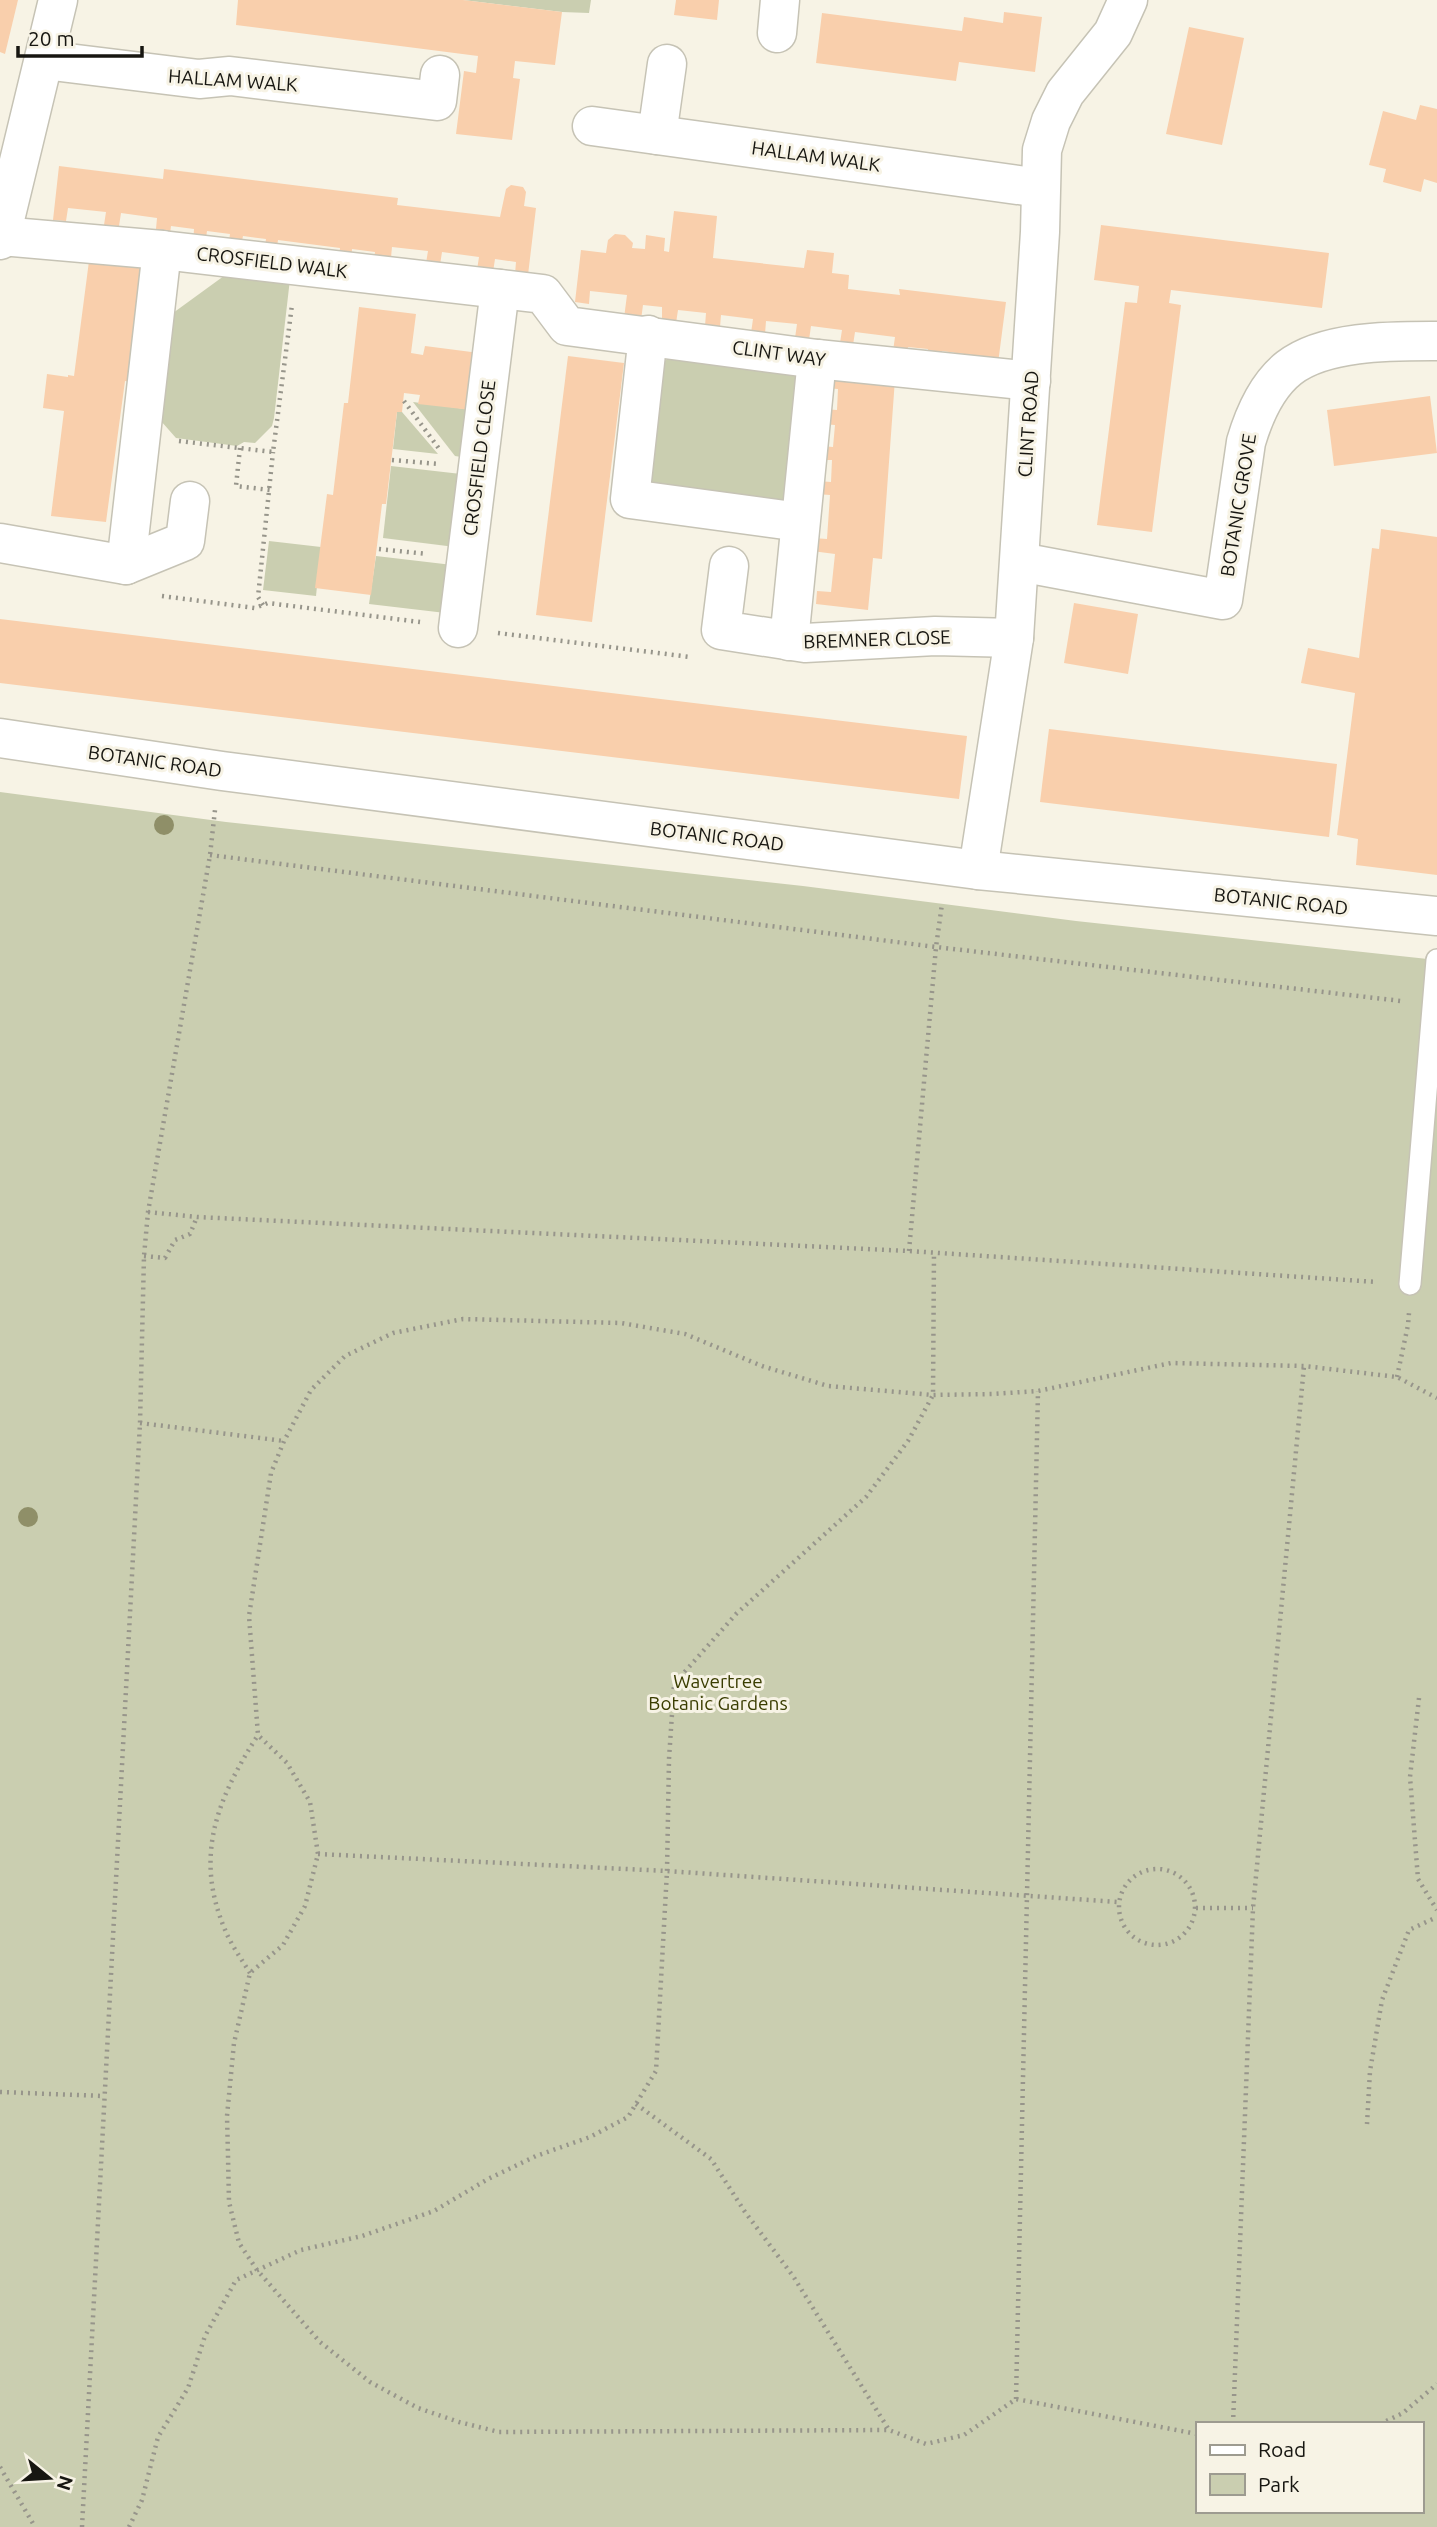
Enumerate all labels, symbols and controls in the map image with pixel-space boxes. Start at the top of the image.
scale bar [18,14,142,58]
text: 20 m [28,26,75,50]
street label: HALLAM WALK [168,65,299,96]
street label: HALLAM WALK [750,136,882,176]
street label: CROSFIELD WALK [195,242,349,282]
street label: CLINT WAY [731,336,827,370]
street label: CLINT ROAD [1013,370,1043,478]
street label: CROSFIELD CLOSE [459,379,499,537]
street label: BOTANIC GROVE [1216,432,1260,578]
street label: BREMNER CLOSE [803,625,951,653]
street label: BOTANIC ROAD [87,741,223,781]
street label: BOTANIC ROAD [649,817,785,855]
street label: BOTANIC ROAD [1213,883,1349,919]
park label: Wavertree Botanic Gardens [648,1670,788,1714]
legend [1196,2422,1423,2513]
text: Road [1258,2437,1306,2461]
north arrow [14,2443,84,2513]
text: Park [1258,2472,1300,2496]
text: N [53,2473,78,2493]

